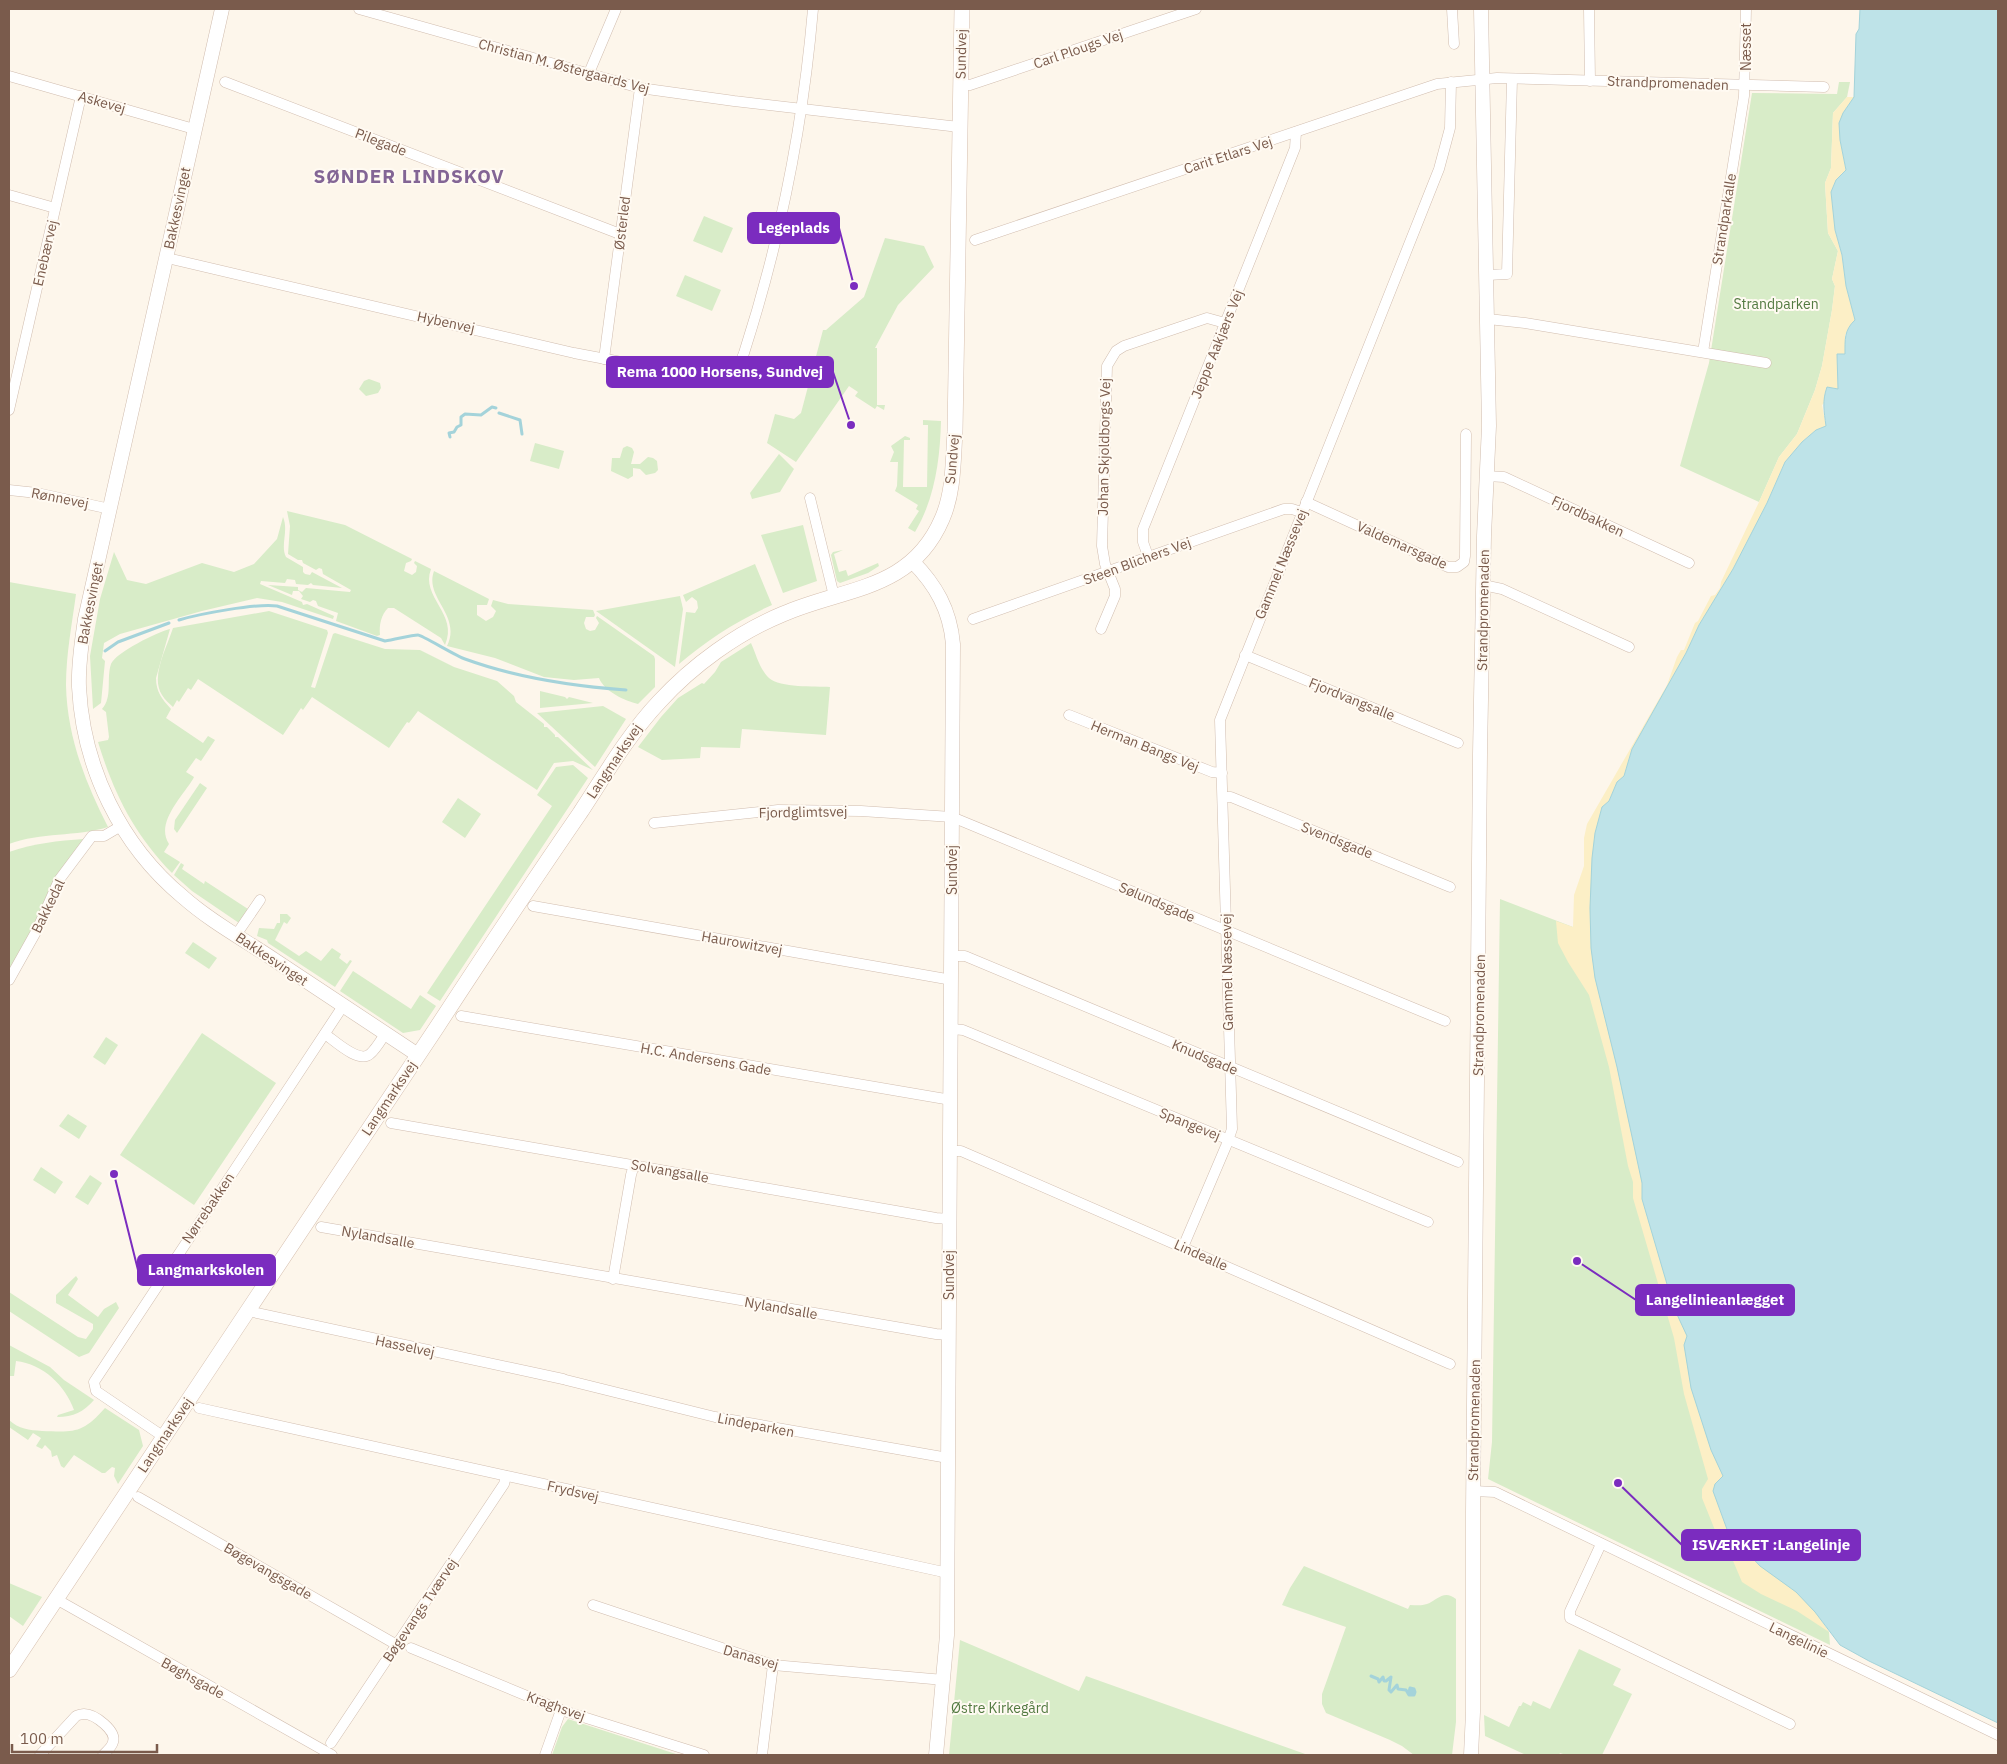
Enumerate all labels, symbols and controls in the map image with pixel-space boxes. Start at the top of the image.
street label: Næsset [1737,23,1755,71]
street label: Carl Plougs Vej [1031,25,1125,73]
street label: Sundvej [952,29,970,79]
street label: Christian M. Østergaards Vej [476,34,652,98]
street label: Strandpromenaden [1607,72,1729,94]
street label: Askevej [76,87,128,117]
street label: Pilegade [353,124,410,160]
street label: Carit Etlars Vej [1181,132,1275,178]
district label: SØNDER LINDSKOV [313,164,505,188]
street label: Bakkesvinget [159,165,195,251]
street label: Strandparkalle [1708,172,1740,266]
street label: Østerled [610,195,634,251]
callout: Legeplads [748,213,839,243]
street label: Enebærvej [29,218,61,288]
text: Legeplads [758,218,830,237]
street label: Jeppe Aakjærs Vej [1187,287,1247,401]
park label: Strandparken [1733,295,1819,313]
street label: Hybenvej [416,307,476,337]
callout: Rema 1000 Horsens, Sundvej [607,357,833,387]
text: Rema 1000 Horsens, Sundvej [617,362,823,381]
street label: Johan Skjoldborgs Vej [1094,378,1114,516]
street label: Sundvej [941,433,963,485]
street label: Rønnevej [30,484,90,512]
street label: Fjordbakken [1549,491,1627,541]
street label: Gammel Næssevej [1251,506,1311,622]
street label: Valdemarsgade [1354,517,1450,573]
street label: Steen Blichers Vej [1081,533,1193,589]
street label: Strandpromenaden [1473,549,1493,671]
street label: Bakkesvinget [73,560,107,646]
street label: Fjordvangsalle [1306,674,1398,725]
street label: Herman Bangs Vej [1088,716,1202,776]
street label: Langmarksvej [582,720,646,802]
street label: Fjordglimtsvej [759,802,847,822]
street label: Svendsgade [1298,817,1376,863]
street label: Sundvej [943,845,961,895]
street label: Bakkedal [27,876,69,936]
street label: Sølundsgade [1116,878,1198,926]
street label: Gammel Næssevej [1217,913,1237,1031]
street label: Haurowitzvej [700,927,784,959]
street label: Bakkesvinget [232,928,312,990]
street label: Strandpromenaden [1469,954,1489,1076]
street label: Knudsgade [1169,1035,1241,1079]
street label: H.C. Andersens Gade [639,1039,773,1079]
street label: Langmarksvej [357,1057,421,1139]
street label: Spangevej [1157,1104,1223,1144]
street label: Solvangsalle [630,1155,711,1187]
street label: Nørrebakken [178,1169,238,1247]
street label: Nylandsalle [340,1222,416,1252]
street label: Lindealle [1171,1235,1231,1275]
street label: Sundvej [940,1250,958,1300]
callout: Langmarkskolen [138,1255,275,1285]
text: Langmarkskolen [148,1260,264,1279]
callout: Langelinieanlægget [1636,1285,1794,1315]
text: Langelinieanlægget [1646,1290,1784,1309]
street label: Nylandsalle [743,1293,819,1323]
street label: Hasselvej [374,1331,436,1361]
street label: Strandpromenaden [1464,1359,1484,1481]
street label: Langmarksvej [133,1394,197,1476]
street label: Lindeparken [716,1409,796,1441]
street label: Frydsvej [545,1476,601,1506]
callout: ISVÆRKET :Langelinje [1682,1530,1860,1560]
text: ISVÆRKET :Langelinje [1692,1535,1850,1554]
street label: Bøgevangsgade [221,1538,316,1604]
street label: Bøgevangs Tværvej [379,1555,461,1665]
street label: Langelinie [1766,1618,1832,1662]
street label: Danasvej [721,1641,781,1673]
street label: Bøghsgade [158,1653,228,1703]
street label: Kraghsvej [524,1687,588,1725]
park label: Østre Kirkegård [951,1699,1049,1717]
scale bar [12,1722,158,1754]
text: 100 m [20,1729,64,1748]

